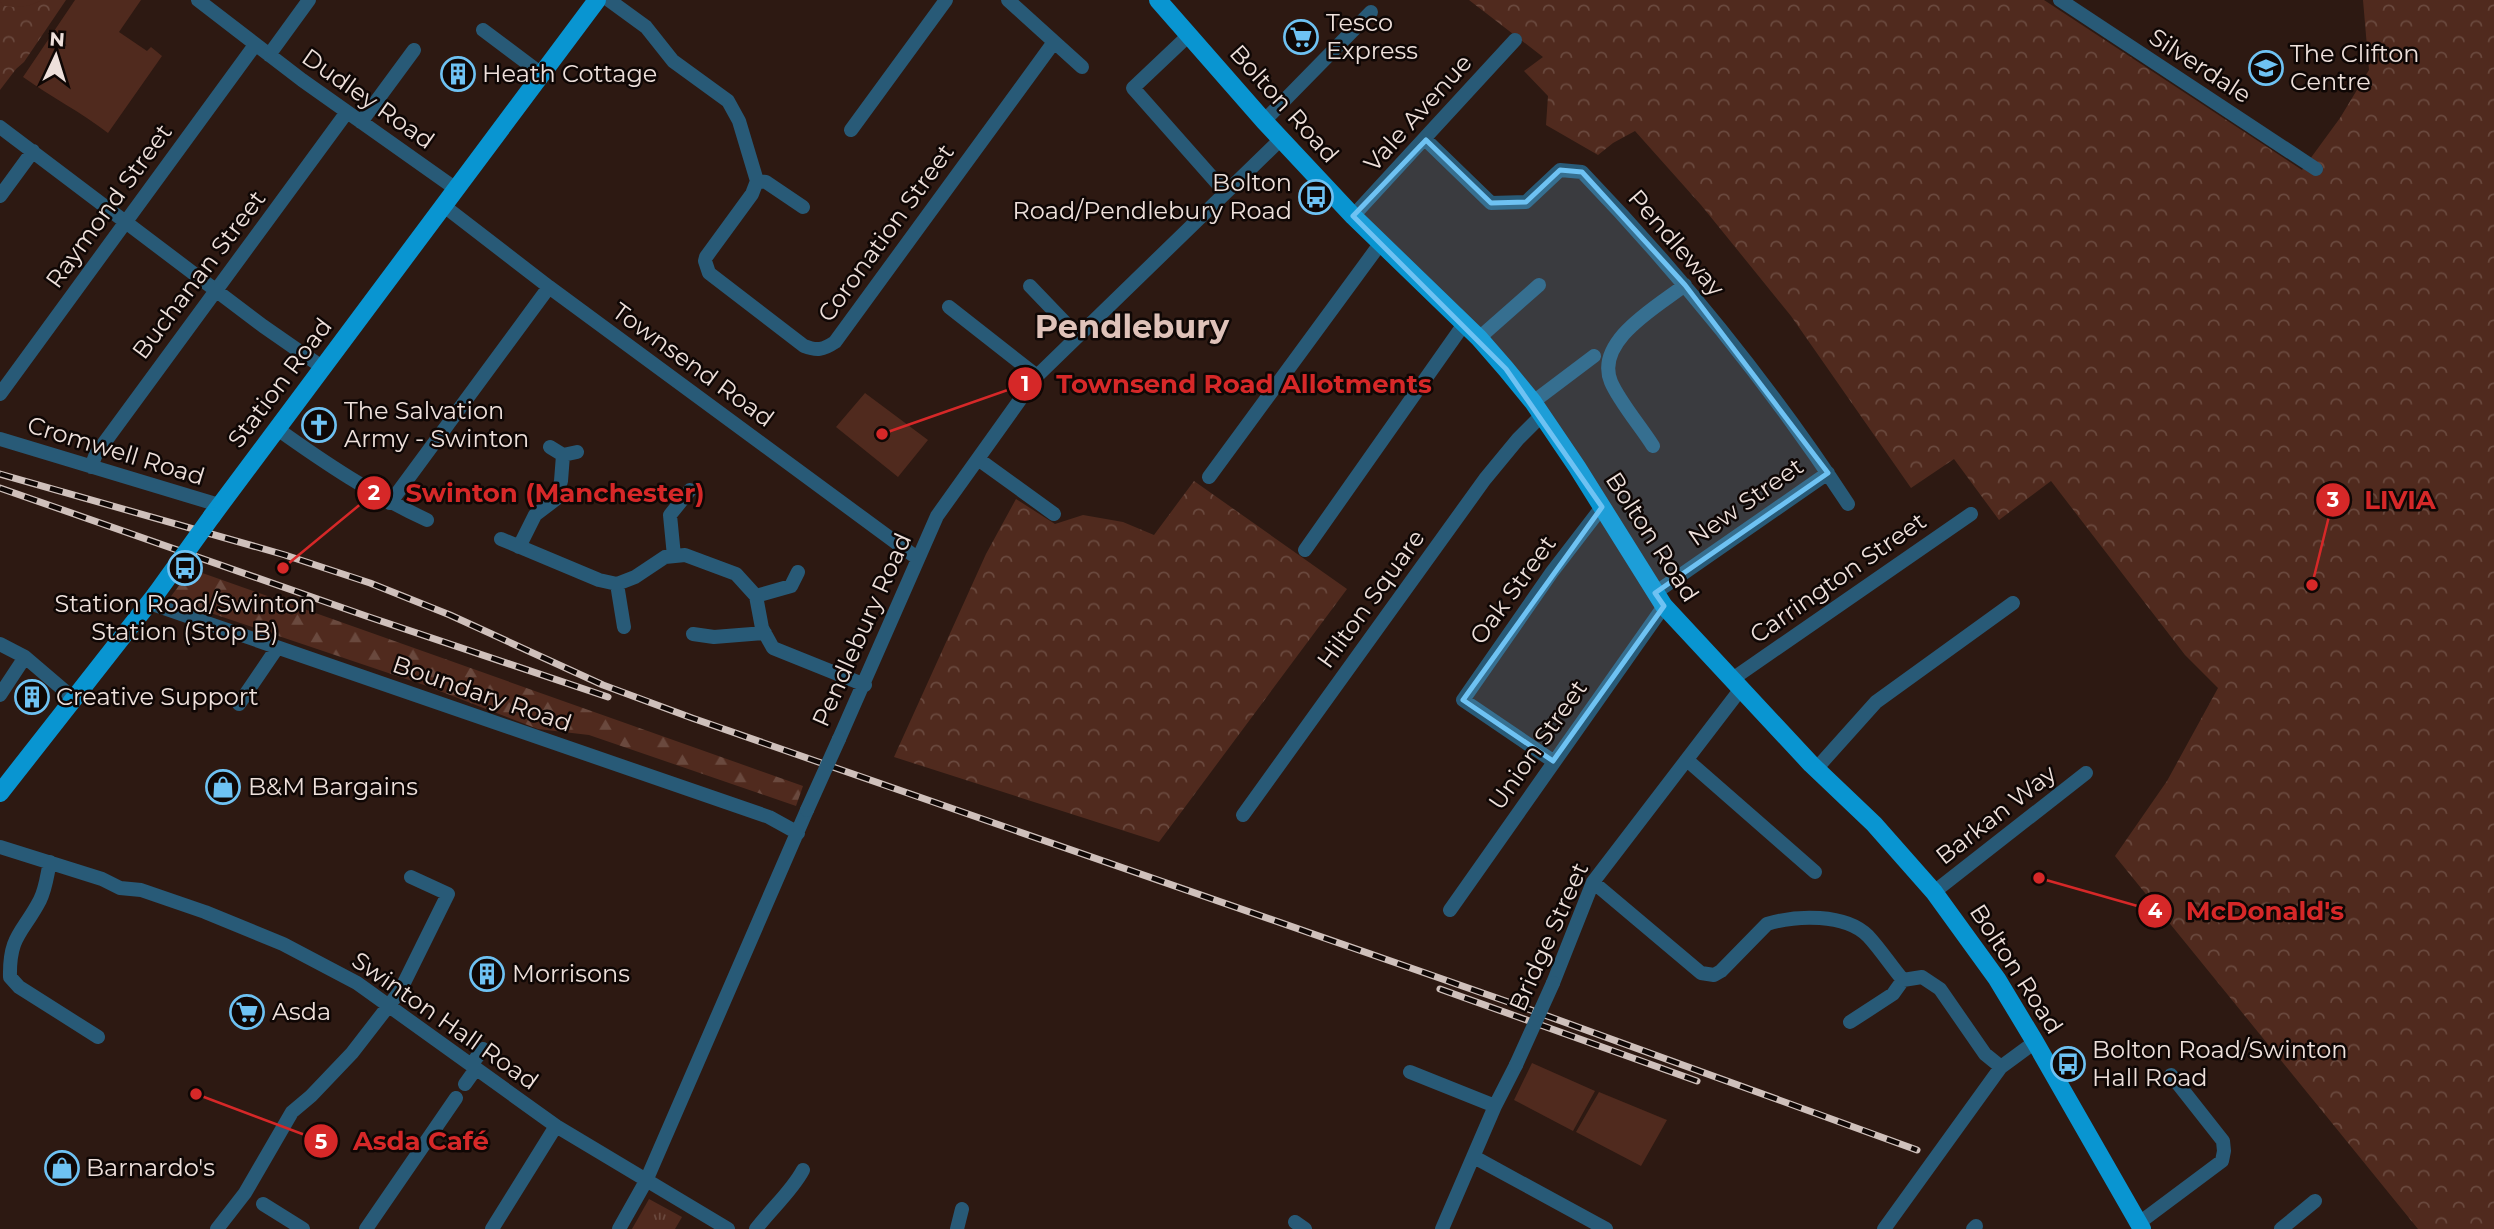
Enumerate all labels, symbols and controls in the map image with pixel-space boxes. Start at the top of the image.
place label: Tesco Express [1326,8,1418,65]
supermarket icon: Tesco Express [1282,18,1320,56]
north arrow [21,21,91,91]
street label: Silverdale [2144,22,2257,109]
text: N [49,28,66,52]
street label: Bolton Road [1224,39,1345,169]
place label: The Clifton Centre [2290,39,2419,96]
street label: Dudley Road [296,42,440,155]
street label: Vale Avenue [1358,48,1478,177]
school or university icon: The Clifton Centre [2247,49,2285,87]
building icon: Heath Cottage [439,55,477,93]
place label: Heath Cottage [482,59,657,88]
street label: Raymond Street [39,118,178,293]
street label: Coronation Street [811,138,960,327]
place label: Bolton Road/Pendlebury Road [1012,168,1292,225]
bus stop icon: Bolton Road/Pendlebury Road [1297,178,1335,216]
street label: Pendleway [1622,183,1731,302]
street label: Buchanan Street [126,185,272,365]
street label: Townsend Road [607,296,780,433]
district label: Pendlebury [1035,307,1230,346]
street label: Station Road [221,312,338,453]
callout: Townsend Road Allotments [1007,360,1446,407]
text: Townsend Road Allotments [1056,368,1432,400]
text: 1 [1021,371,1029,396]
place label: The Salvation Army - Swinton [344,396,529,453]
church icon: The Salvation Army - Swinton [300,406,338,444]
street label: Cromwell Road [24,410,208,491]
street label: New Street [1683,451,1809,552]
street label: Bolton Road [1600,466,1705,607]
callout: Swinton (Manchester) [357,469,719,516]
callout: LIVIA [2316,476,2450,523]
text: Swinton (Manchester) [405,477,705,509]
text: 2 [368,480,380,505]
text: LIVIA [2364,484,2437,516]
text: 3 [2326,487,2339,512]
street label: Carrington Street [1744,506,1932,649]
street label: Hilton Square [1311,524,1431,674]
street label: Pendlebury Road [806,529,917,731]
street label: Oak Street [1463,529,1562,650]
bus stop icon: Station Road/Swinton Station (Stop B) [166,549,204,587]
place label: Station Road/Swinton Station (Stop B) [54,589,316,646]
street label: Boundary Road [389,649,576,738]
street label: Union Street [1482,674,1593,815]
building icon: Creative Support [13,678,51,716]
place label: Creative Support [56,682,259,711]
street label: Barkan Way [1930,759,2062,871]
shop icon: B&M Bargains [204,768,242,806]
place label: B&M Bargains [248,772,418,801]
street label: Bridge Street [1503,858,1594,1016]
callout: McDonald's [2137,887,2359,934]
text: McDonald's [2186,895,2344,927]
street label: Bolton Road [1964,898,2069,1039]
text: 4 [2148,898,2163,923]
street label: Swinton Hall Road [347,945,544,1096]
building icon: Morrisons [468,955,506,993]
place label: Morrisons [512,959,630,988]
supermarket icon: Asda [228,993,266,1031]
place label: Asda [272,997,331,1026]
place label: Bolton Road/Swinton Hall Road [2092,1035,2347,1092]
bus stop icon: Bolton Road/Swinton Hall Road [2049,1045,2087,1083]
callout: Asda Café [304,1118,503,1165]
text: Asda Café [352,1125,489,1157]
text: 5 [315,1129,327,1154]
shop icon: Barnardo's [43,1149,81,1187]
place label: Barnardo's [86,1153,215,1182]

